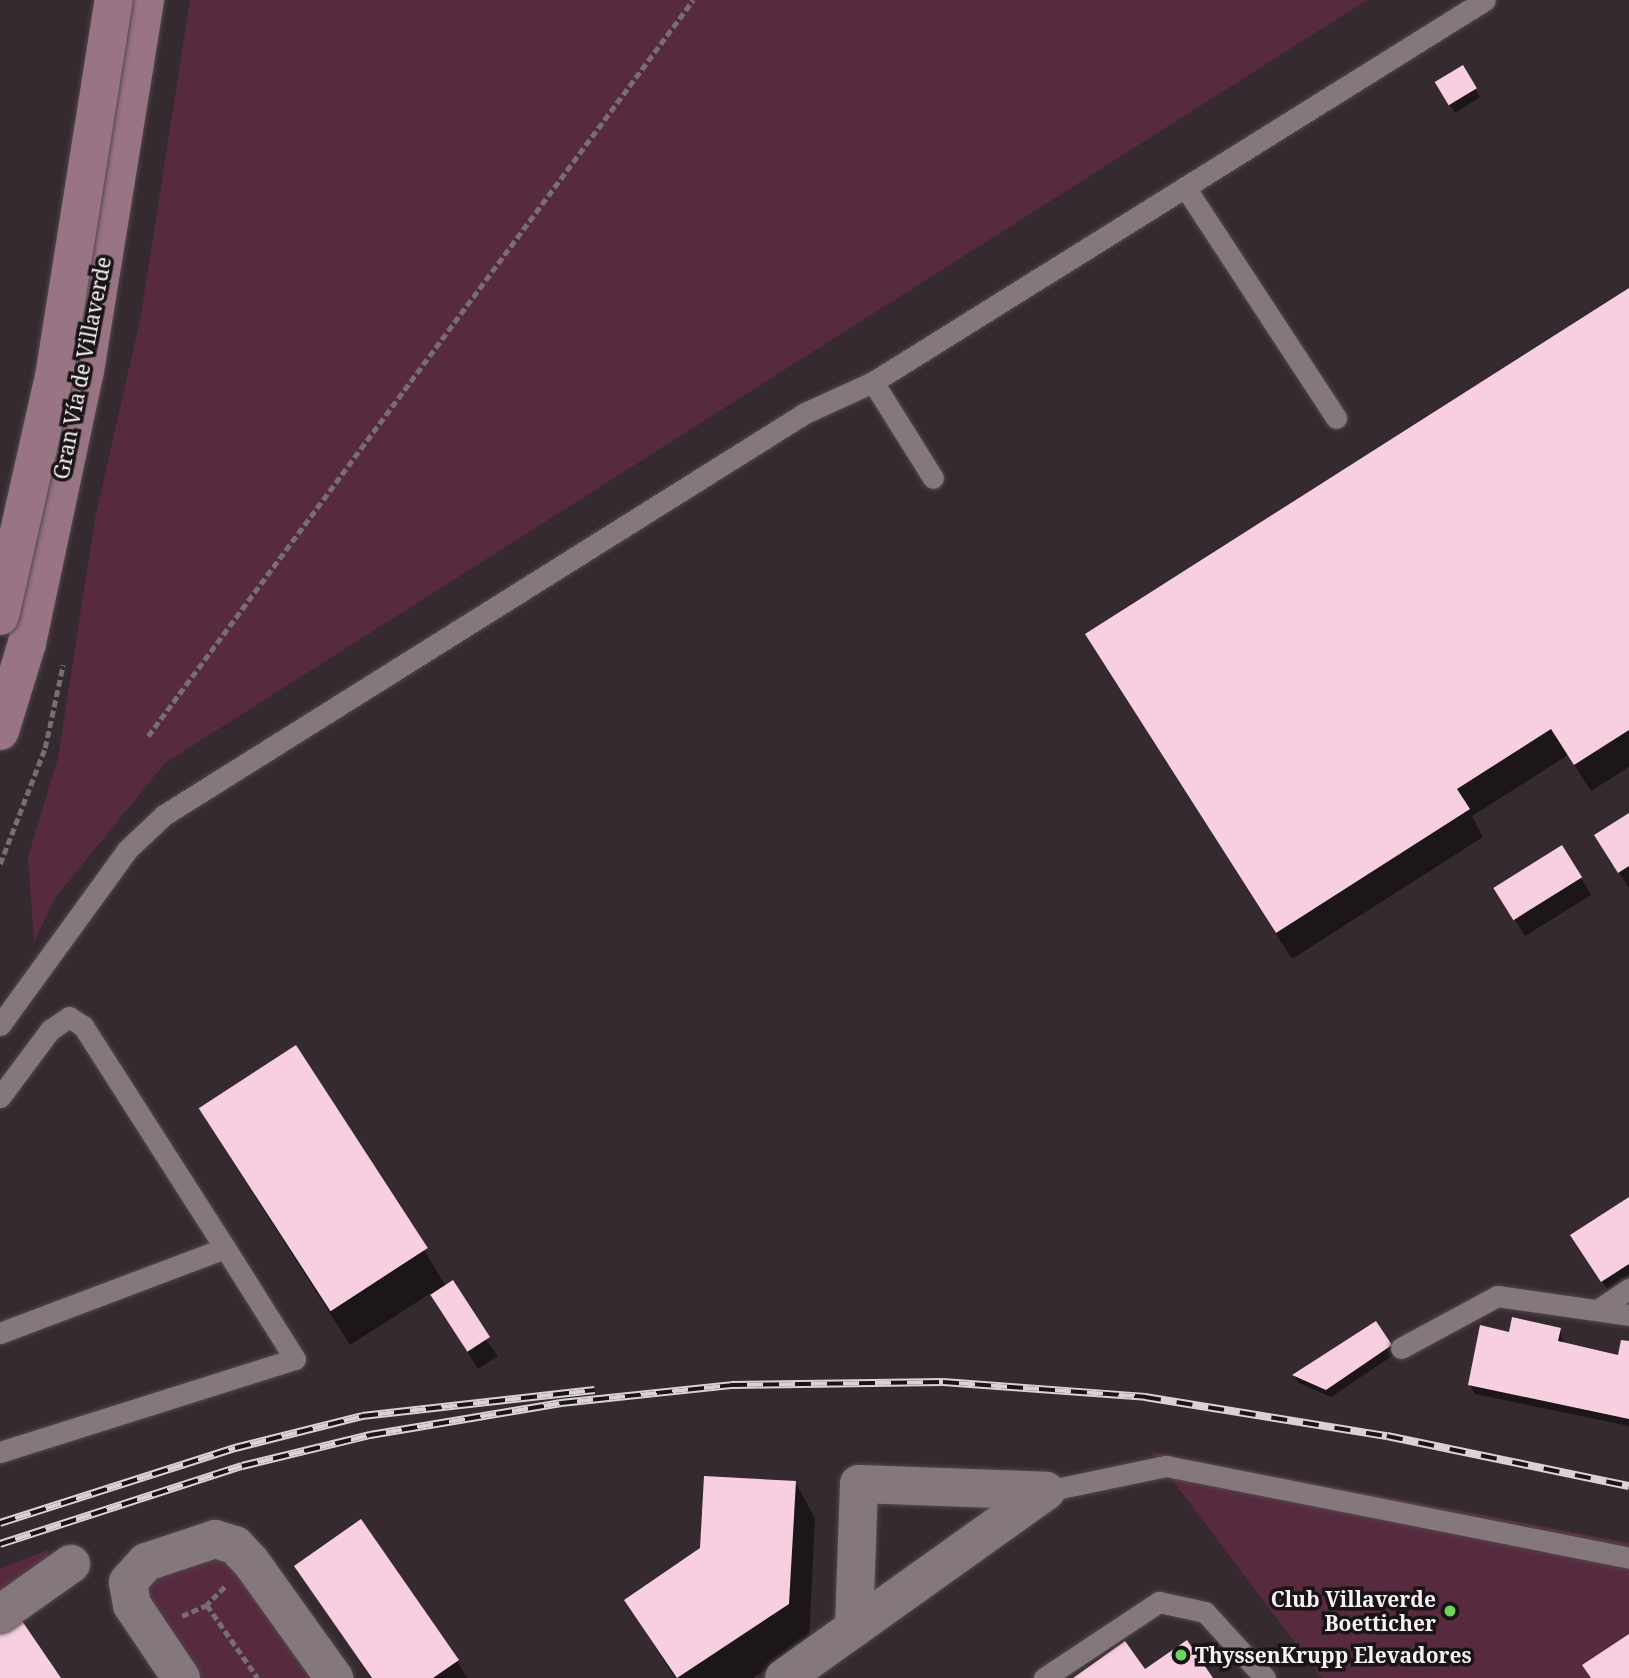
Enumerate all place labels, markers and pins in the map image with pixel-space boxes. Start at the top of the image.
place label: Club Villaverde Boetticher [1271,1586,1436,1636]
marker: Club Villaverde Boetticher [1442,1603,1458,1619]
place label: ThyssenKrupp Elevadores [1195,1642,1472,1668]
marker: ThyssenKrupp Elevadores [1173,1647,1189,1663]

